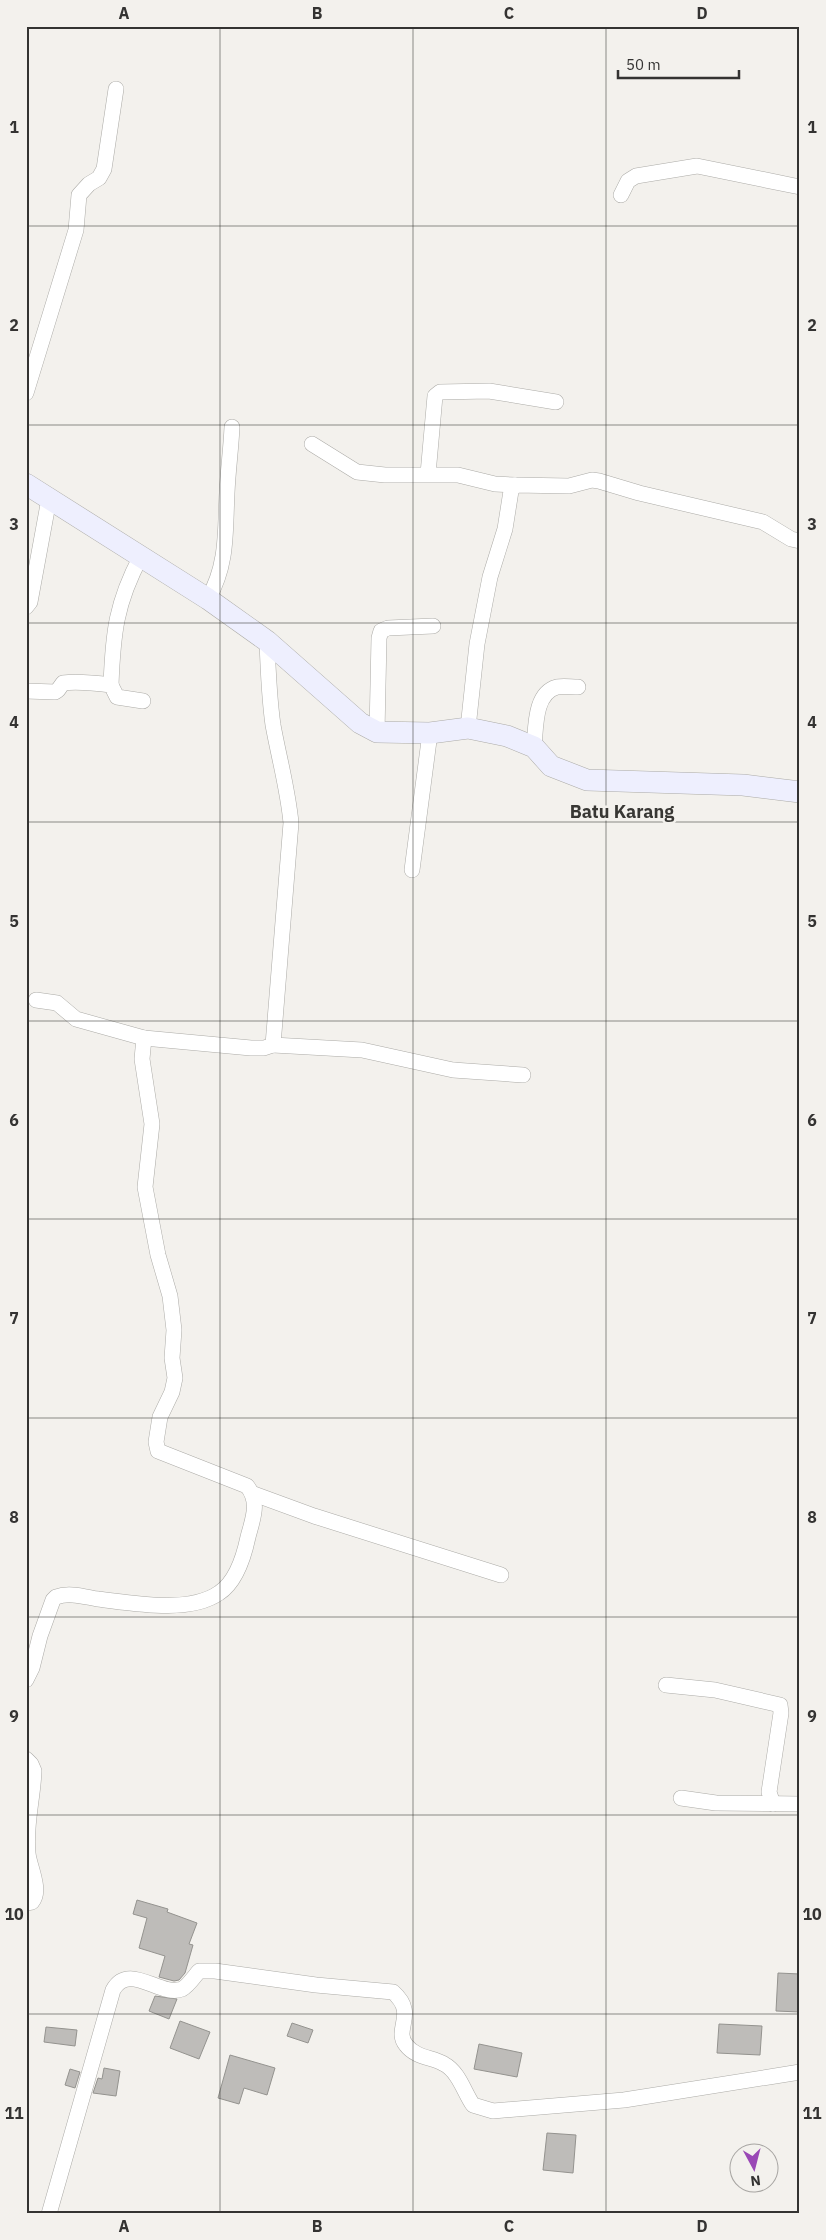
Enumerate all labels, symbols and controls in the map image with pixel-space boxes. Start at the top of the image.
text: A [119,3,130,23]
text: B [312,3,323,23]
text: C [504,3,514,23]
text: D [696,3,708,23]
scale bar [618,48,740,80]
text: 50 m [626,55,661,74]
text: 1 [9,117,19,137]
text: 1 [807,117,817,137]
text: 2 [9,315,19,335]
text: 2 [807,315,817,335]
text: 3 [9,514,19,534]
text: 3 [807,514,817,534]
text: 4 [9,712,19,732]
text: 4 [807,712,817,732]
district label: Batu Karang [570,800,674,823]
text: 5 [9,911,19,931]
text: 5 [807,911,817,931]
text: 6 [9,1110,19,1130]
text: 6 [807,1110,817,1130]
text: 7 [9,1308,19,1328]
text: 7 [807,1308,817,1328]
text: 8 [9,1507,19,1527]
text: 8 [807,1507,817,1527]
text: 9 [9,1706,19,1726]
text: 9 [807,1706,817,1726]
text: 10 [4,1904,24,1924]
text: 10 [802,1904,822,1924]
text: 11 [4,2103,24,2123]
text: 11 [802,2103,822,2123]
north arrow [728,2142,778,2192]
text: N [749,2171,762,2190]
text: A [119,2216,130,2236]
text: B [312,2216,323,2236]
text: C [504,2216,514,2236]
text: D [696,2216,708,2236]

